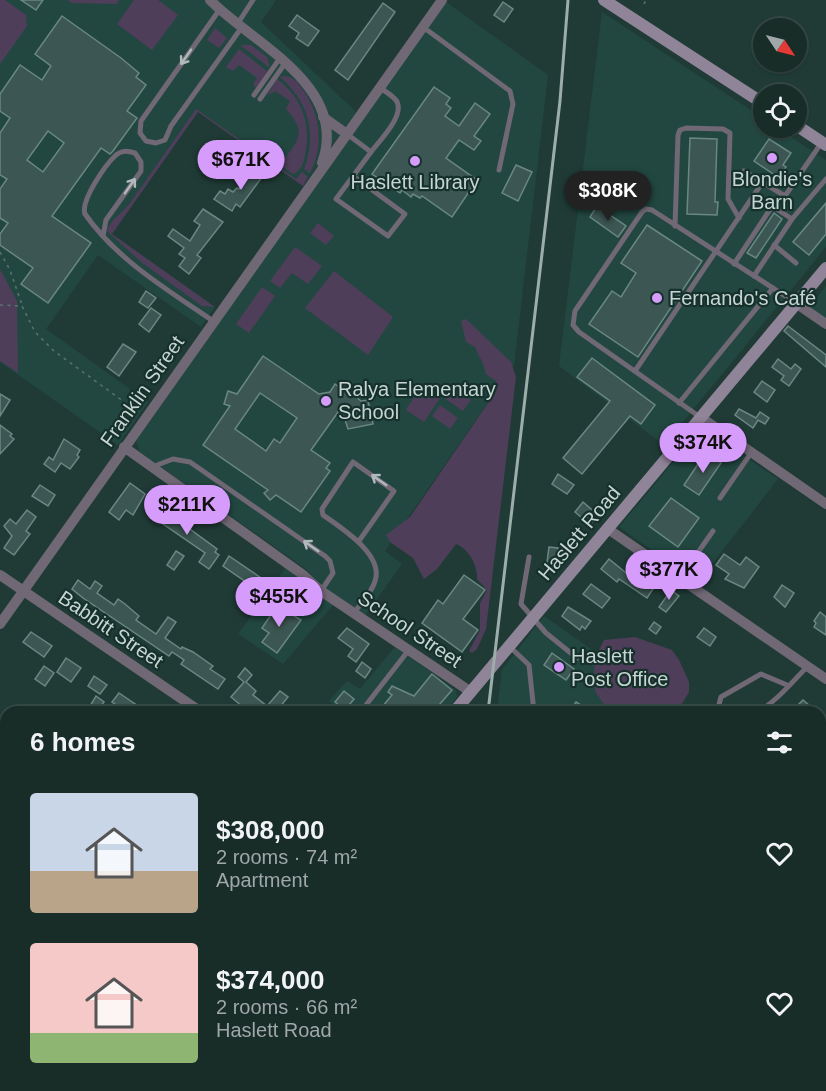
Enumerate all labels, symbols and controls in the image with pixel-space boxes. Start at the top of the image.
north arrow [753,18,807,72]
map controls [753,18,807,138]
one-way arrow [180,48,192,65]
button: locate [753,84,807,138]
pin: $671K [199,140,283,191]
text: $671K [212,148,270,170]
marker: Blondie's Barn [765,151,779,165]
marker: Haslett Library [408,154,422,168]
place label: Blondie's Barn [732,168,812,213]
place label: Haslett Library [351,171,479,193]
pin: $308K [566,171,650,222]
one-way arrow [124,179,136,195]
text: $308K [579,179,637,201]
place label: Fernando's Café [669,287,816,309]
marker: Fernando's Café [650,291,664,305]
street label: Franklin Street [96,331,189,451]
place label: Ralya Elementary School [338,378,496,423]
marker: Ralya Elementary School [319,394,333,408]
pin: $374K [661,423,745,474]
text: $374K [674,431,732,453]
one-way arrow [372,474,388,486]
street label: Haslett Road [533,482,625,584]
pin: $211K [145,485,229,536]
text: $211K [158,493,216,515]
one-way arrow [303,540,319,552]
pin: $377K [627,550,711,601]
text: $377K [640,558,698,580]
pin: $455K [237,577,321,628]
text: $455K [250,585,308,607]
street label: Babbitt Street [55,586,168,672]
street label: School Street [354,586,466,672]
place label: Haslett Post Office [571,645,668,690]
marker: Haslett Post Office [552,660,566,674]
icon: filters [763,726,796,759]
text: 6 homes [30,727,136,757]
text: $308,000 [216,815,324,845]
icon: home [78,817,150,889]
icon: heart [763,837,796,870]
text: 2 rooms · 74 m² [216,846,357,868]
text: Apartment [216,869,308,891]
text: $374,000 [216,965,324,995]
icon: home [78,967,150,1039]
icon: heart [763,987,796,1020]
text: 2 rooms · 66 m² [216,996,357,1018]
text: Haslett Road [216,1019,332,1041]

